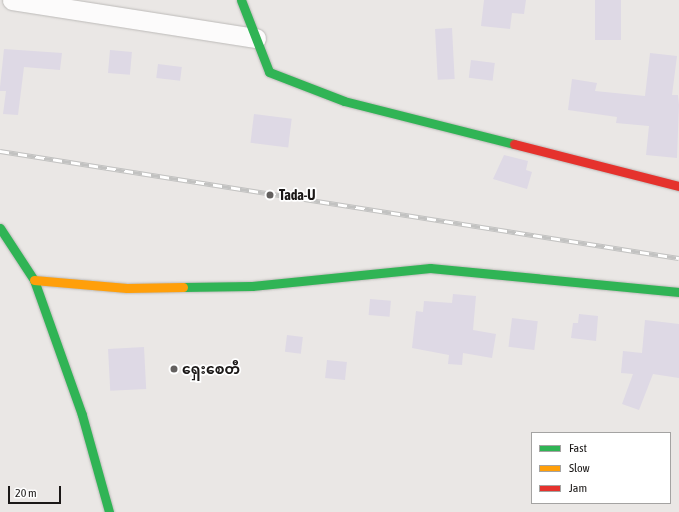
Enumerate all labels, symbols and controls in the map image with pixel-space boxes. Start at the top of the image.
place label: Tada-U [279,187,316,203]
marker: Tada-U [264,189,276,201]
place label: ရှေးစေတီ [182,361,240,377]
marker: ရှေးစေတီ [169,364,179,374]
legend [531,432,671,504]
text: Fast [569,441,587,455]
text: Slow [569,461,590,475]
scale bar [10,478,63,504]
text: Jam [569,481,587,495]
text: 20 m [15,486,37,500]

